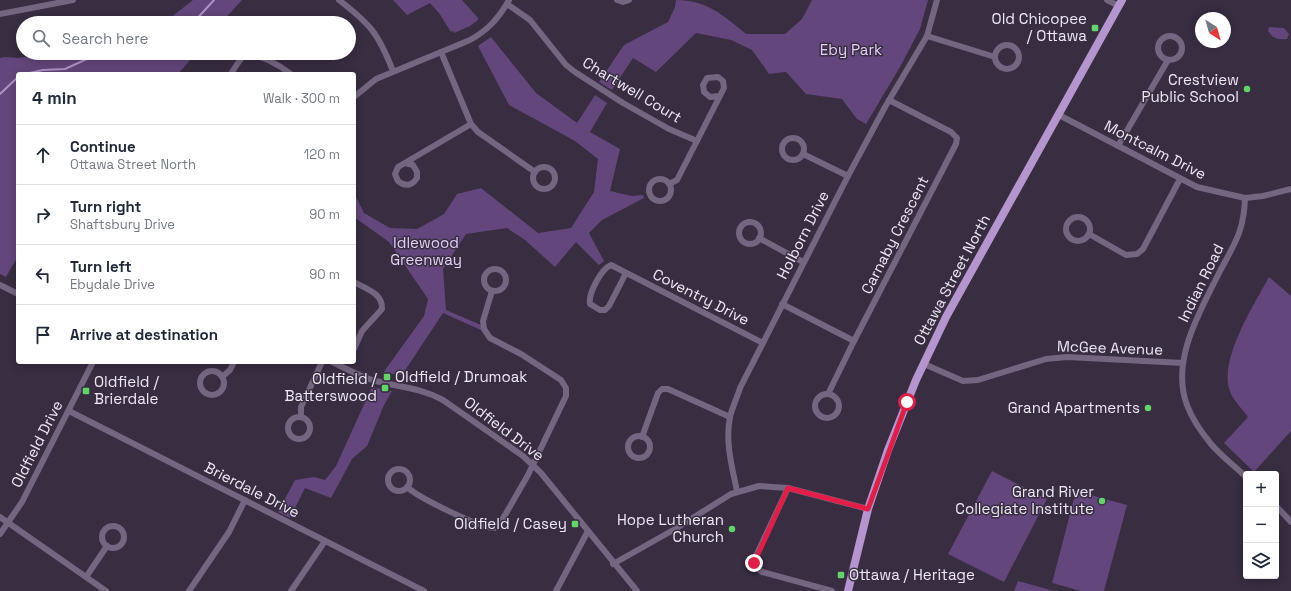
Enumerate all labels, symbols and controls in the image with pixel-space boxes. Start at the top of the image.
place label: Old Chicopee / Ottawa [992,9,1087,45]
north arrow [1195,12,1231,48]
search box [16,16,356,60]
marker: Old Chicopee / Ottawa [1090,23,1100,33]
icon: search [30,27,52,49]
text: Search here [62,29,148,48]
park label: Eby Park [820,40,882,59]
street label: Chartwell Court [579,52,685,127]
place label: Crestview Public School [1141,70,1239,106]
marker: Crestview Public School [1242,84,1252,94]
text: 4 min [32,87,77,109]
text: Walk · 300 m [263,90,340,107]
street label: Montcalm Drive [1101,116,1209,183]
text: Continue [70,137,136,156]
icon: ahead [32,144,54,166]
text: 120 m [304,146,340,163]
text: Ottawa Street North [70,156,196,173]
street label: Carnaby Crescent [857,172,933,297]
street label: Holborn Drive [772,187,833,282]
text: Turn right [70,197,141,216]
icon: right [32,204,54,226]
text: 90 m [309,206,340,223]
street label: Ottawa Street North [909,211,994,348]
text: Shaftsbury Drive [70,216,175,233]
park label: Idlewood Greenway [390,233,462,269]
street label: Indian Road [1173,241,1228,325]
text: Turn left [70,257,132,276]
icon: left [32,264,54,286]
street label: Coventry Drive [650,264,753,329]
text: 90 m [309,266,340,283]
text: Ebydale Drive [70,276,155,293]
icon: arrive [32,324,54,346]
text: Arrive at destination [70,325,218,344]
street label: McGee Avenue [1057,336,1164,359]
place label: Oldfield / Drumoak [395,367,527,386]
place label: Oldfield / Batterswood [284,369,377,405]
place label: Oldfield / Brierdale [94,372,159,408]
marker: Oldfield / Drumoak [382,372,392,382]
marker: Oldfield / Batterswood [380,383,390,393]
marker: Oldfield / Brierdale [81,386,91,396]
street label: Oldfield Drive [461,392,548,465]
route start [898,393,916,411]
street label: Oldfield Drive [6,397,67,491]
place label: Grand Apartments [1008,398,1140,417]
marker: Grand Apartments [1143,403,1153,413]
street label: Brierdale Drive [202,457,303,522]
map controls [1243,471,1279,579]
button: + [1243,471,1279,507]
place label: Grand River Collegiate Institute [955,482,1094,518]
marker: Grand River Collegiate Institute [1097,496,1107,506]
button: − [1243,507,1279,543]
place label: Hope Lutheran Church [617,510,724,546]
place label: Oldfield / Casey [454,514,567,533]
marker: Oldfield / Casey [570,519,580,529]
marker: Hope Lutheran Church [727,524,737,534]
button: layers [1243,543,1279,579]
route end [745,554,763,572]
place label: Ottawa / Heritage [849,565,975,584]
marker: Ottawa / Heritage [836,570,846,580]

